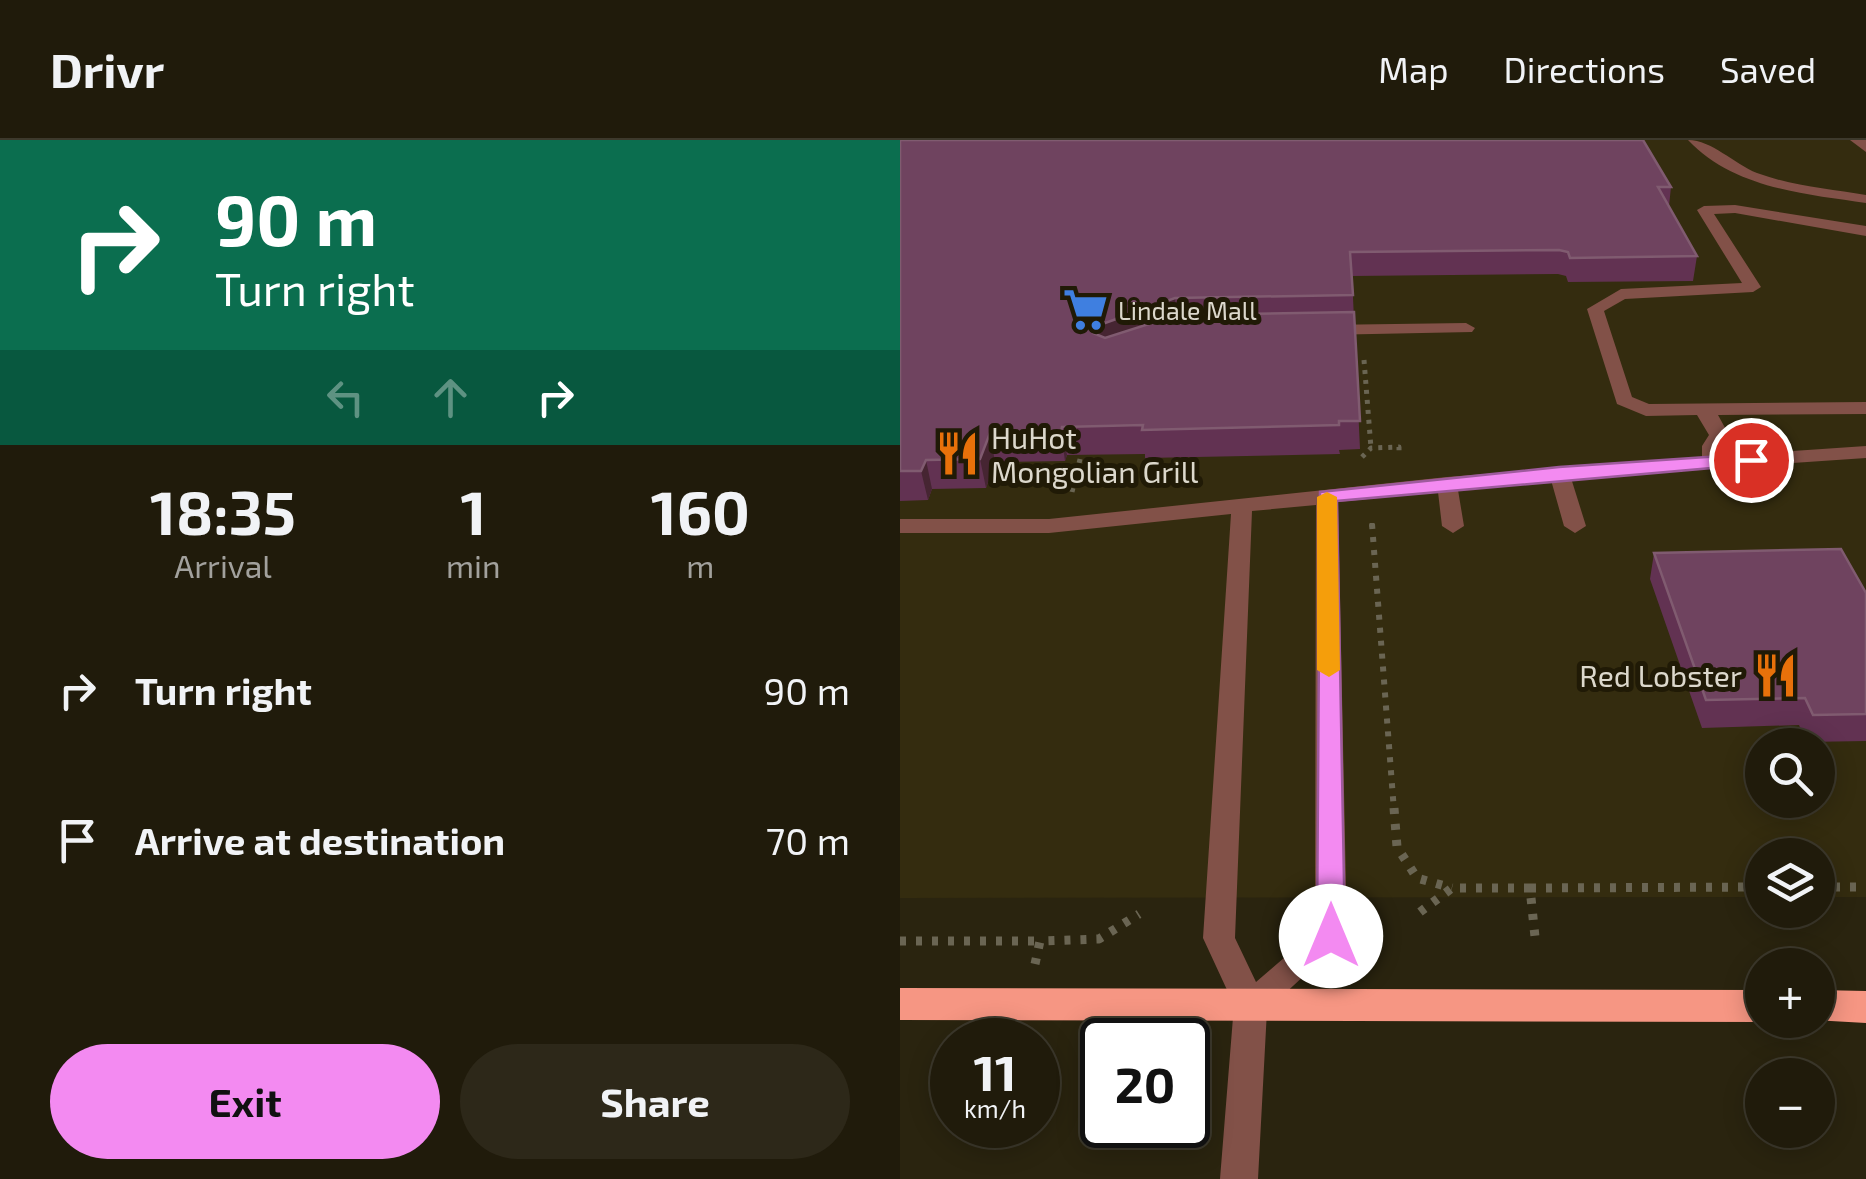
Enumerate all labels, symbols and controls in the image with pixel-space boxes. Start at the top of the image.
text: Drivr [50,40,164,98]
text: Map [1378,48,1449,90]
text: Directions [1504,48,1665,90]
text: Saved [1720,48,1816,90]
text: 90 m [215,176,377,260]
icon: right [50,180,180,310]
text: Turn right [215,261,415,315]
supermarket icon: Lindale Mall [1061,286,1109,334]
place label: Lindale Mall [1118,295,1257,325]
icon: left [318,370,373,425]
icon: ahead [423,370,478,425]
icon: right [528,370,583,425]
pin [1709,418,1794,503]
place label: HuHot Mongolian Grill [991,419,1199,489]
restaurant icon: HuHot Mongolian Grill [934,430,982,478]
icon: arrive [1724,433,1779,488]
text: 18:35 [150,475,296,547]
text: 1 [460,475,486,547]
text: 160 [651,475,750,547]
text: Arrival [174,546,272,584]
text: min [446,546,501,584]
text: m [686,546,714,584]
restaurant icon: Red Lobster [1751,651,1799,699]
place label: Red Lobster [1579,657,1742,693]
icon: right [50,663,105,718]
text: Turn right [135,667,312,713]
text: 90 m [764,667,850,713]
map controls [1745,728,1835,1148]
button: search [1745,728,1835,818]
icon: arrive [50,813,105,868]
text: Arrive at destination [135,817,505,863]
text: 70 m [766,817,850,863]
button: layers [1745,838,1835,928]
position arrow [1279,884,1383,988]
button: + [1745,948,1835,1038]
speed limit sign: 20 [1080,1018,1210,1148]
text: 11 [973,1041,1017,1101]
button: Exit [50,1044,440,1159]
button: Share [460,1044,850,1159]
button: − [1745,1058,1835,1148]
text: km/h [964,1093,1026,1123]

